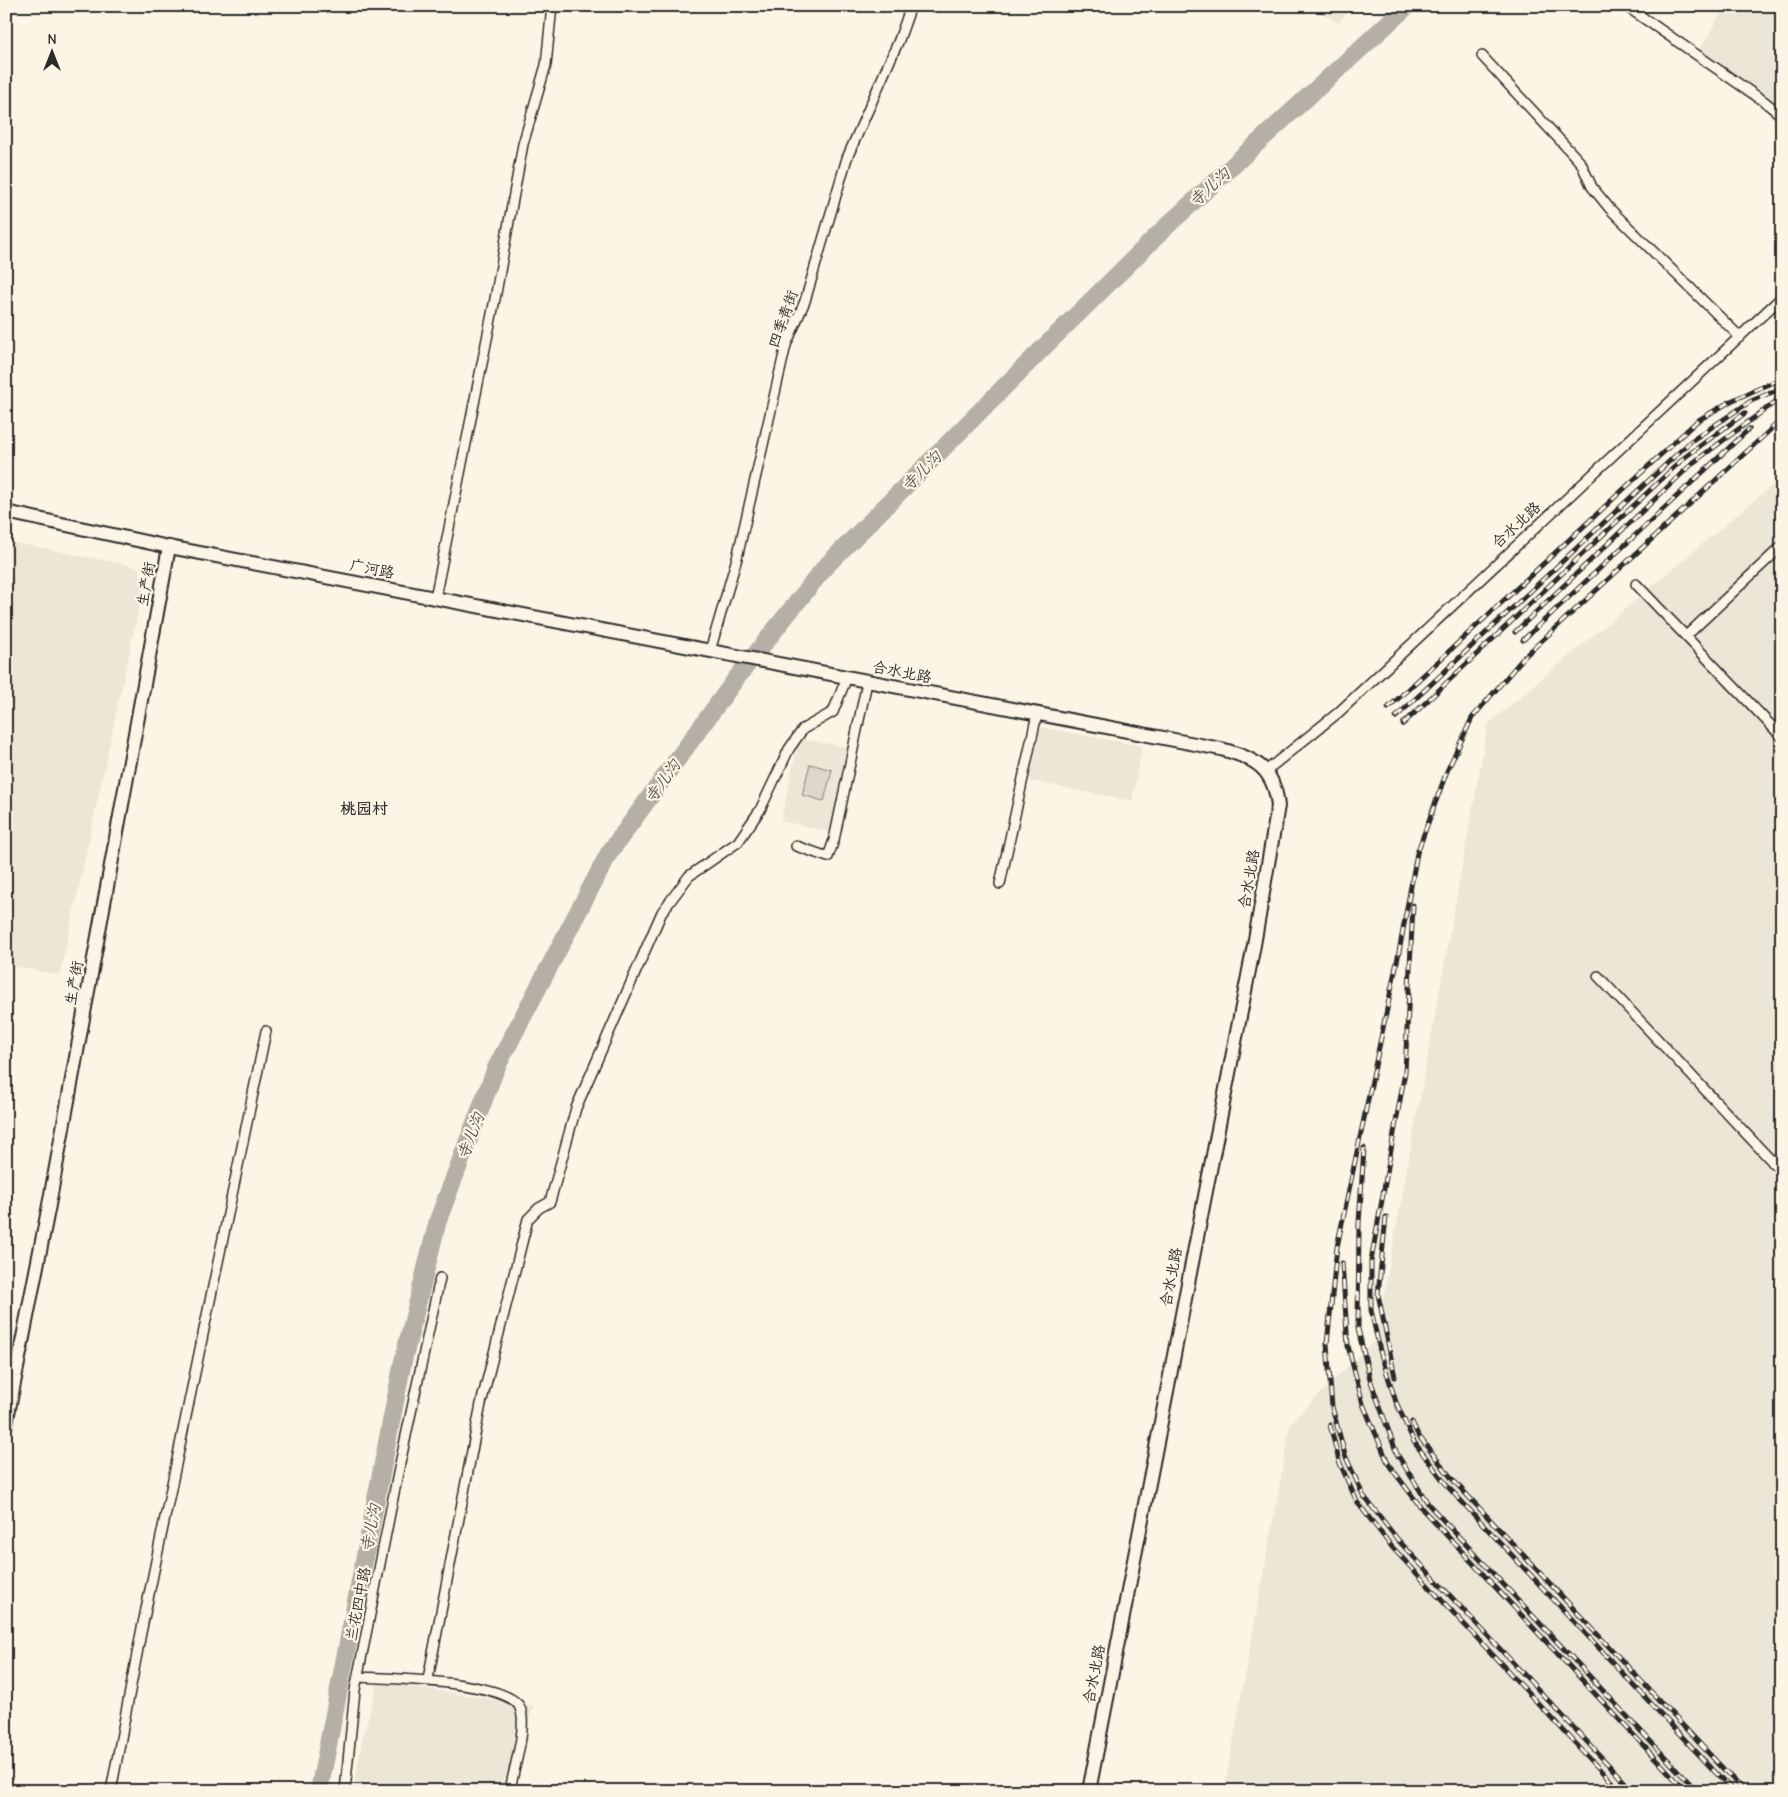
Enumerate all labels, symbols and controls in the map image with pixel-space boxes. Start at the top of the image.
north arrow [28,28,78,78]
text: N [47,31,57,48]
water label: 寺儿沟 [1186,164,1235,210]
street label: 四季青街 [764,288,802,350]
water label: 寺儿沟 [898,447,946,495]
street label: 合水北路 [1488,498,1544,552]
street label: 广河路 [348,556,396,582]
street label: 生产街 [133,560,159,608]
street label: 合水北路 [871,657,933,687]
water label: 寺儿沟 [641,755,685,806]
district label: 桃园村 [340,800,388,818]
street label: 合水北路 [1235,848,1263,910]
street label: 生产街 [61,959,87,1007]
water label: 寺儿沟 [454,1109,489,1162]
street label: 合水北路 [1156,1246,1186,1308]
water label: 寺儿沟 [358,1501,385,1553]
street label: 兰花四中路 [342,1565,374,1643]
street label: 合水北路 [1079,1643,1109,1705]

